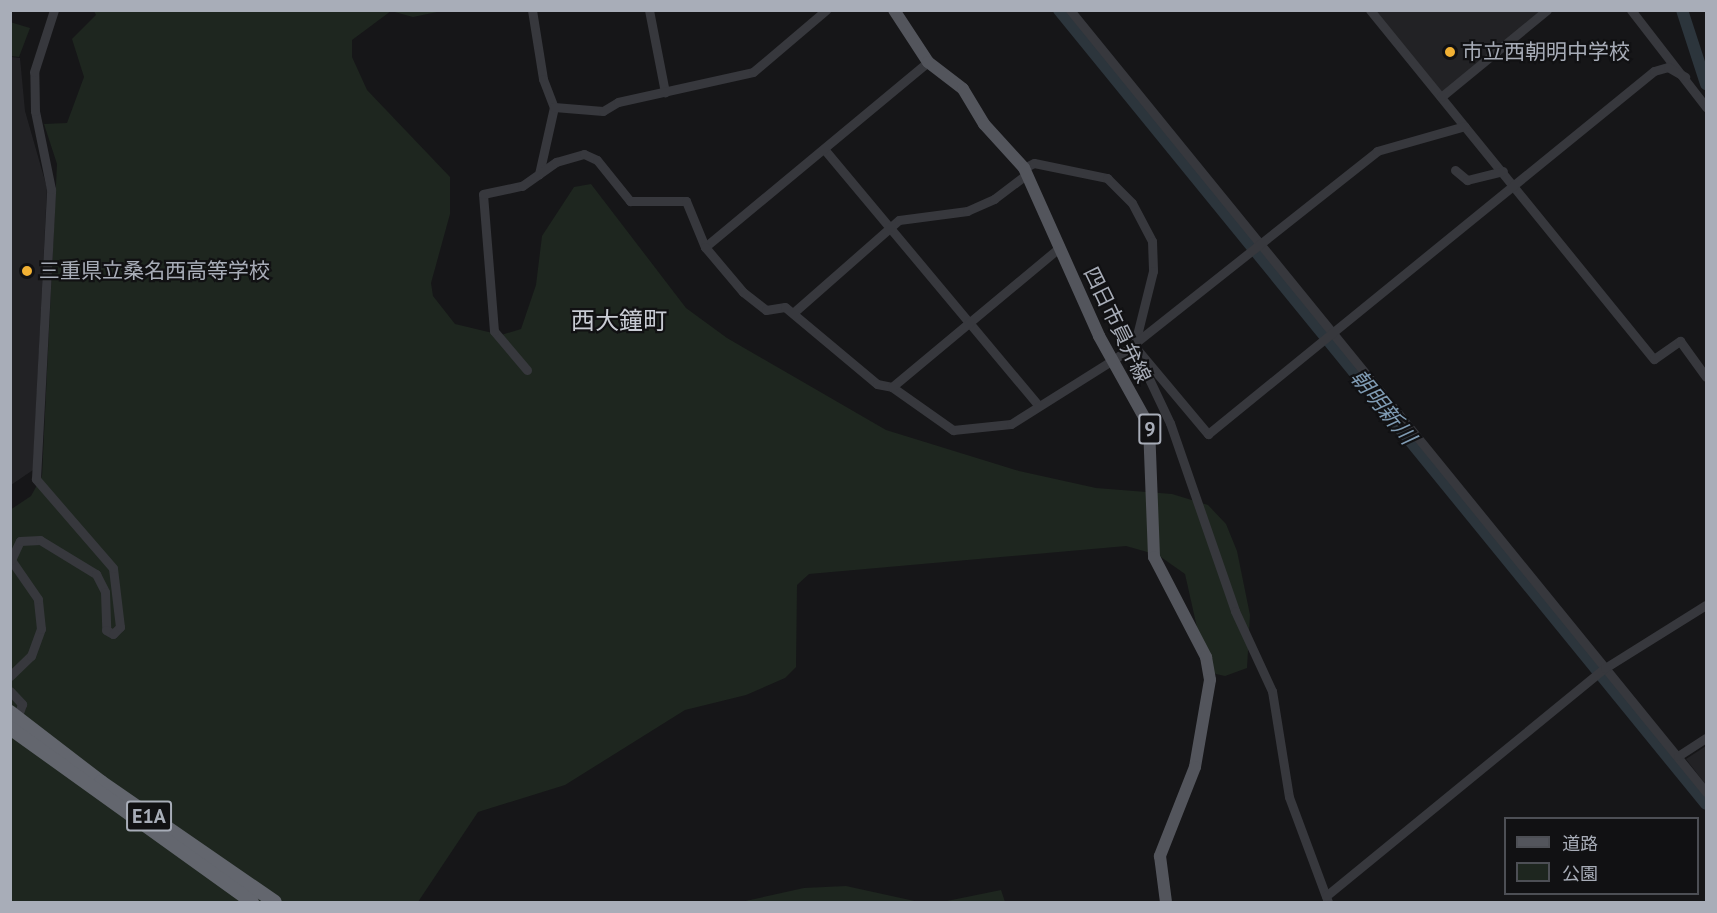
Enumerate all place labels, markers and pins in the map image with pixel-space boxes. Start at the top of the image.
place label: 市立西朝明中学校 [1462,39,1630,65]
marker: 市立西朝明中学校 [1443,45,1457,59]
place label: 三重県立桑名西高等学校 [39,258,270,284]
marker: 三重県立桑名西高等学校 [20,264,34,278]

